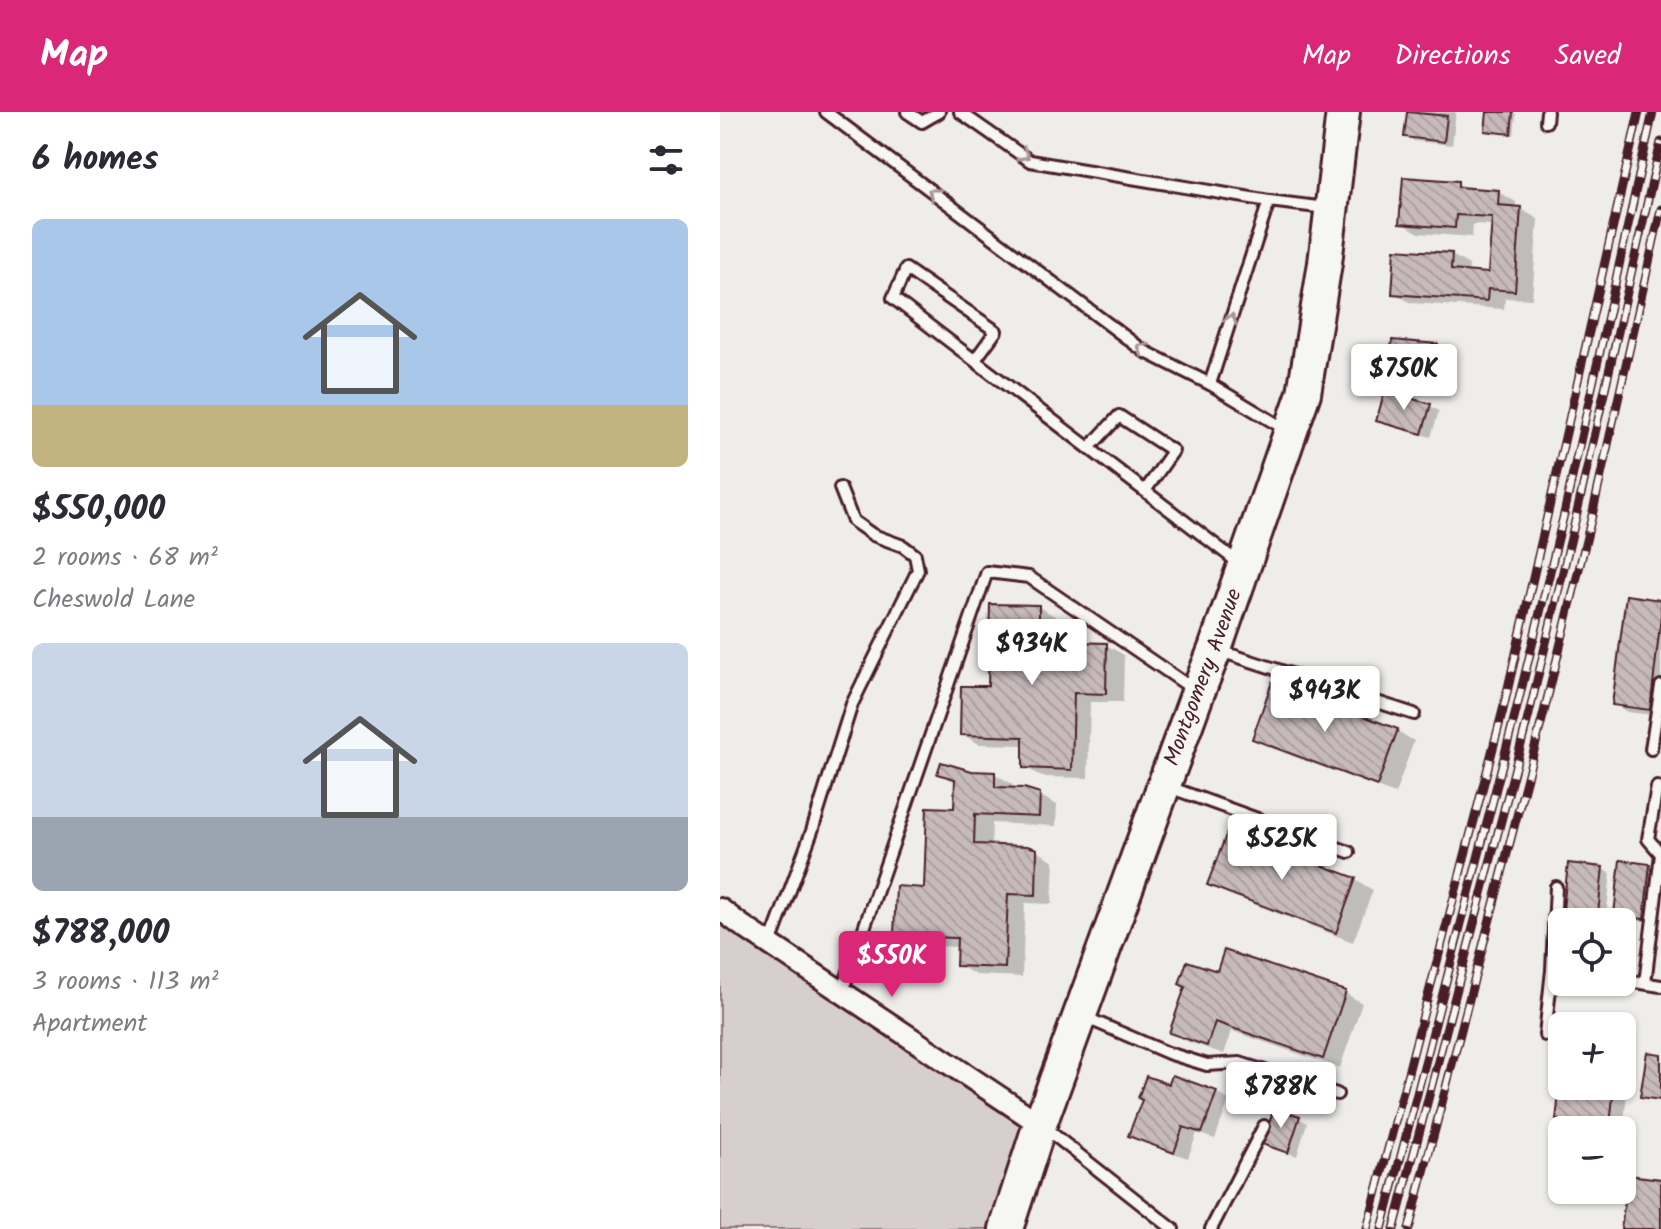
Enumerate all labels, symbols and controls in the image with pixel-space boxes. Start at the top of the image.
text: Map [40,26,109,86]
text: Map [1302,34,1351,79]
text: Directions [1395,34,1511,79]
text: Saved [1555,34,1621,79]
text: 6 homes [32,133,158,187]
icon: filters [644,138,688,182]
one-way arrow [1015,145,1030,161]
one-way arrow [927,188,942,202]
icon: home [288,271,432,415]
one-way arrow [1222,313,1238,327]
one-way arrow [1136,342,1150,357]
pin: $750K [1348,344,1460,412]
text: $750K [1369,349,1439,391]
text: $550,000 [32,483,165,537]
text: 2 rooms · 68 m² [32,537,218,579]
text: Cheswold Lane [32,579,195,621]
street label: Montgomery Avenue [1155,584,1252,771]
pin: $934K [976,619,1088,687]
text: $934K [996,624,1068,666]
pin: $943K [1269,666,1381,734]
text: $943K [1289,671,1361,713]
icon: home [288,695,432,839]
pin: $525K [1226,814,1338,882]
text: $525K [1246,819,1318,861]
text: $788,000 [32,907,170,961]
map controls [1548,908,1636,1204]
button: locate [1548,908,1636,996]
pin: $550K [836,931,948,999]
text: $550K [857,936,927,978]
text: 3 rooms · 113 m² [32,961,219,1003]
text: Apartment [32,1003,147,1045]
button: + [1548,1012,1636,1100]
pin: $788K [1225,1062,1337,1130]
text: $788K [1244,1067,1318,1109]
button: − [1548,1116,1636,1204]

